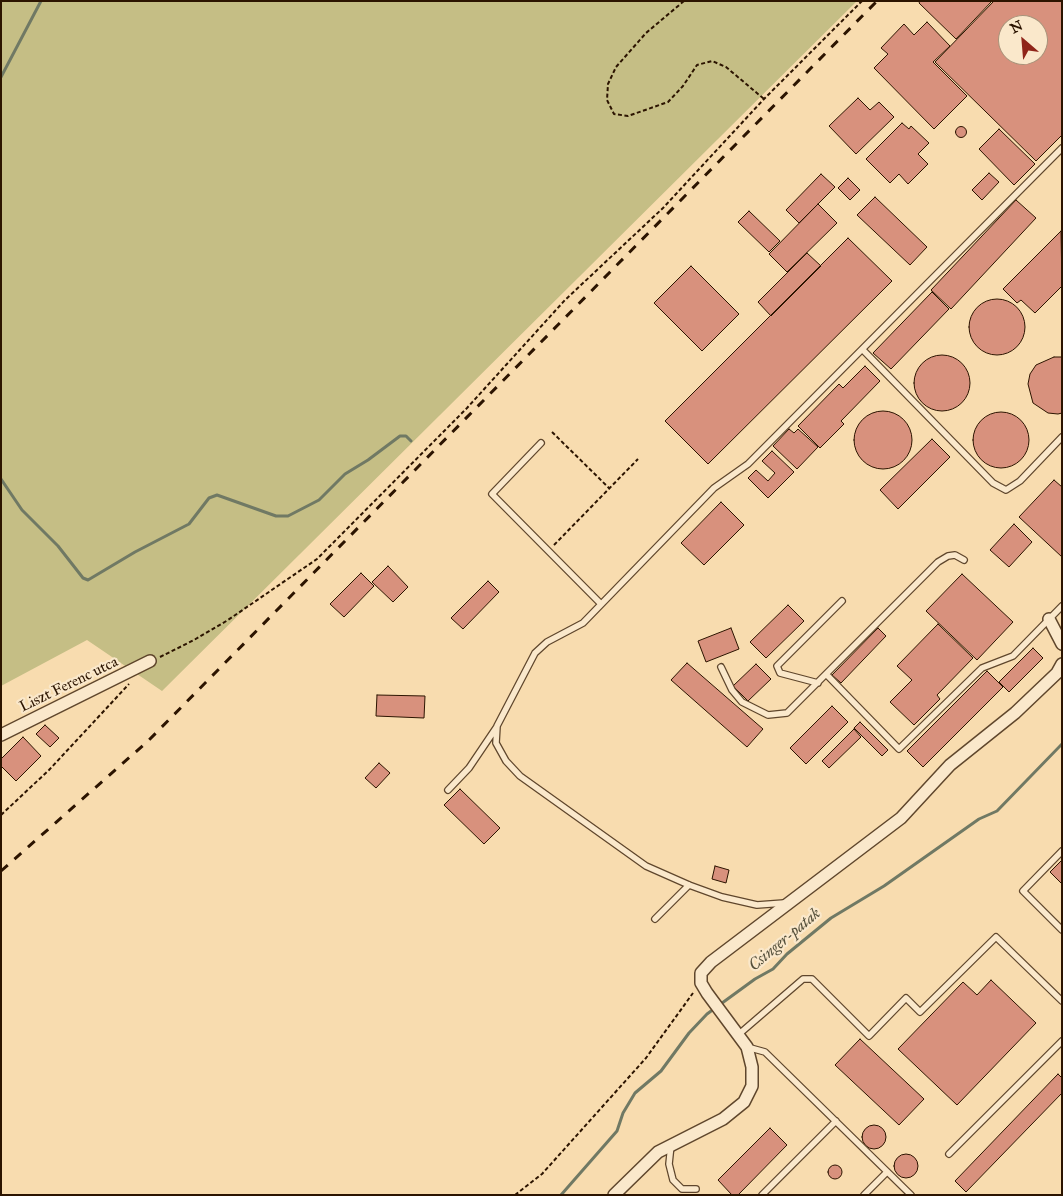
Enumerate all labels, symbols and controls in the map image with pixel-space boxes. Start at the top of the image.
north arrow [998,15,1048,65]
text: N [1007,17,1026,37]
street label: Liszt Ferenc utca [17,653,121,717]
water label: Csinger-patak [745,904,825,976]

